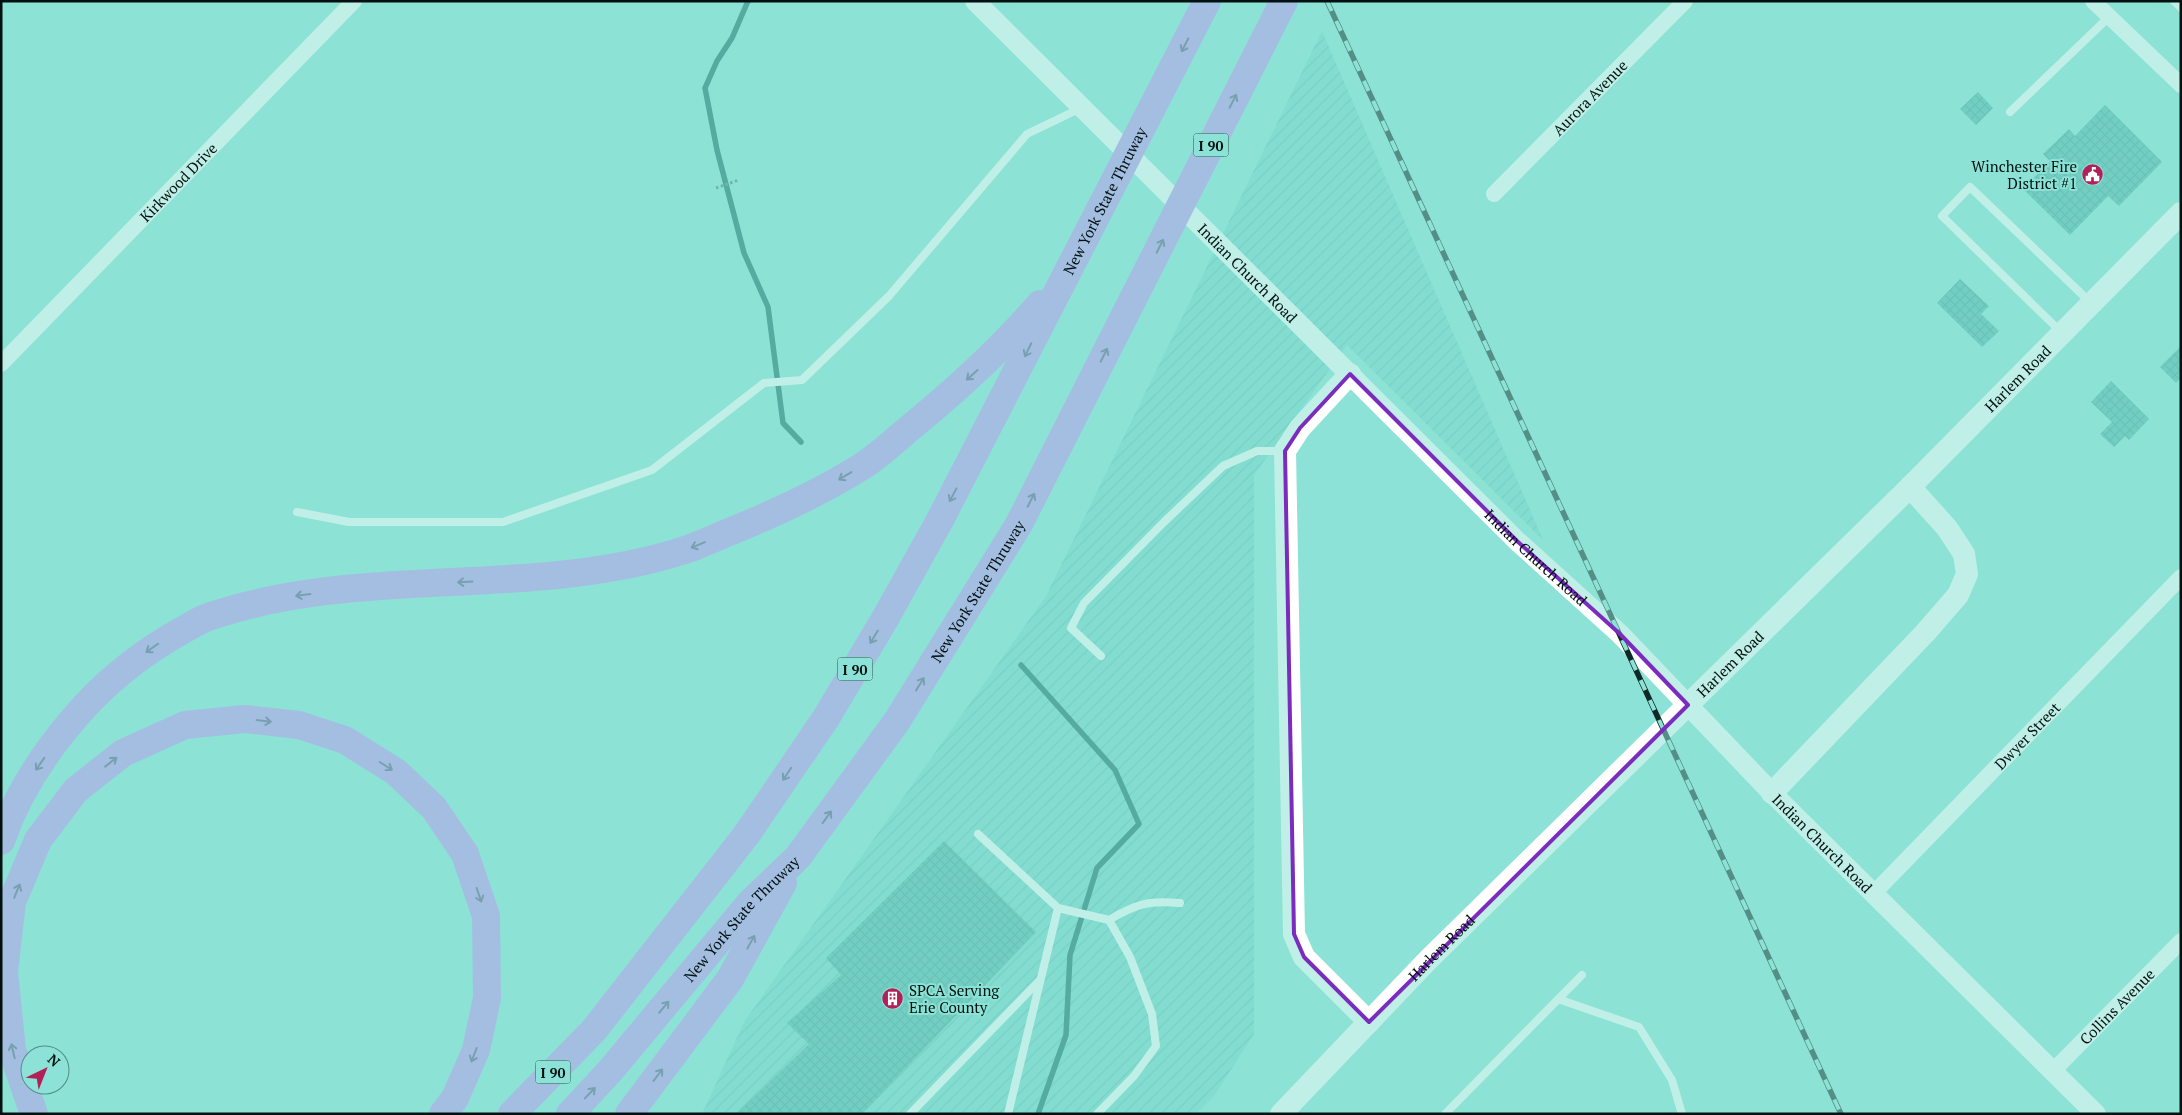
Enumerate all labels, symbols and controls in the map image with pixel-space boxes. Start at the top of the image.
one-way arrow [1180,37,1190,52]
street label: Aurora Avenue [1548,55,1632,139]
one-way arrow [1229,94,1239,109]
street label: New York State Thruway [1058,123,1151,278]
road number: I 90 [1194,134,1228,156]
street label: Kirkwood Drive [135,138,221,226]
place label: Winchester Fire District #1 [1971,156,2077,193]
public building icon: Winchester Fire District #1 [2081,163,2105,187]
street label: Indian Church Road [1194,219,1302,327]
one-way arrow [1156,239,1165,254]
street label: Harlem Road [1980,341,2055,416]
one-way arrow [1022,343,1032,358]
one-way arrow [1099,348,1109,363]
one-way arrow [965,369,978,381]
one-way arrow [839,472,853,482]
one-way arrow [948,487,958,502]
one-way arrow [1026,493,1036,508]
street label: Indian Church Road [1480,505,1592,610]
street label: New York State Thruway [926,516,1029,666]
one-way arrow [691,540,706,550]
one-way arrow [457,577,473,586]
one-way arrow [296,590,312,600]
street label: Harlem Road [1692,626,1768,701]
one-way arrow [868,629,878,643]
one-way arrow [145,643,159,653]
road number: I 90 [838,658,872,681]
one-way arrow [915,678,925,692]
street label: Dwyer Street [1990,697,2065,773]
one-way arrow [256,716,272,726]
one-way arrow [35,757,45,771]
one-way arrow [105,757,118,768]
one-way arrow [379,762,393,772]
one-way arrow [782,767,792,781]
street label: Indian Church Road [1768,789,1877,897]
one-way arrow [822,810,832,824]
street label: New York State Thruway [679,851,804,986]
one-way arrow [13,883,22,899]
one-way arrow [475,887,484,903]
street label: Harlem Road [1403,910,1479,985]
one-way arrow [746,934,756,949]
street label: Collins Avenue [2075,964,2159,1048]
place label: SPCA Serving Erie County [909,980,1000,1017]
building icon: SPCA Serving Erie County [881,987,905,1011]
one-way arrow [658,1001,669,1014]
one-way arrow [8,1043,17,1059]
north arrow [20,1045,70,1095]
one-way arrow [468,1047,478,1062]
text: N [44,1050,65,1071]
road number: I 90 [536,1060,570,1084]
one-way arrow [653,1068,663,1082]
one-way arrow [584,1086,596,1099]

